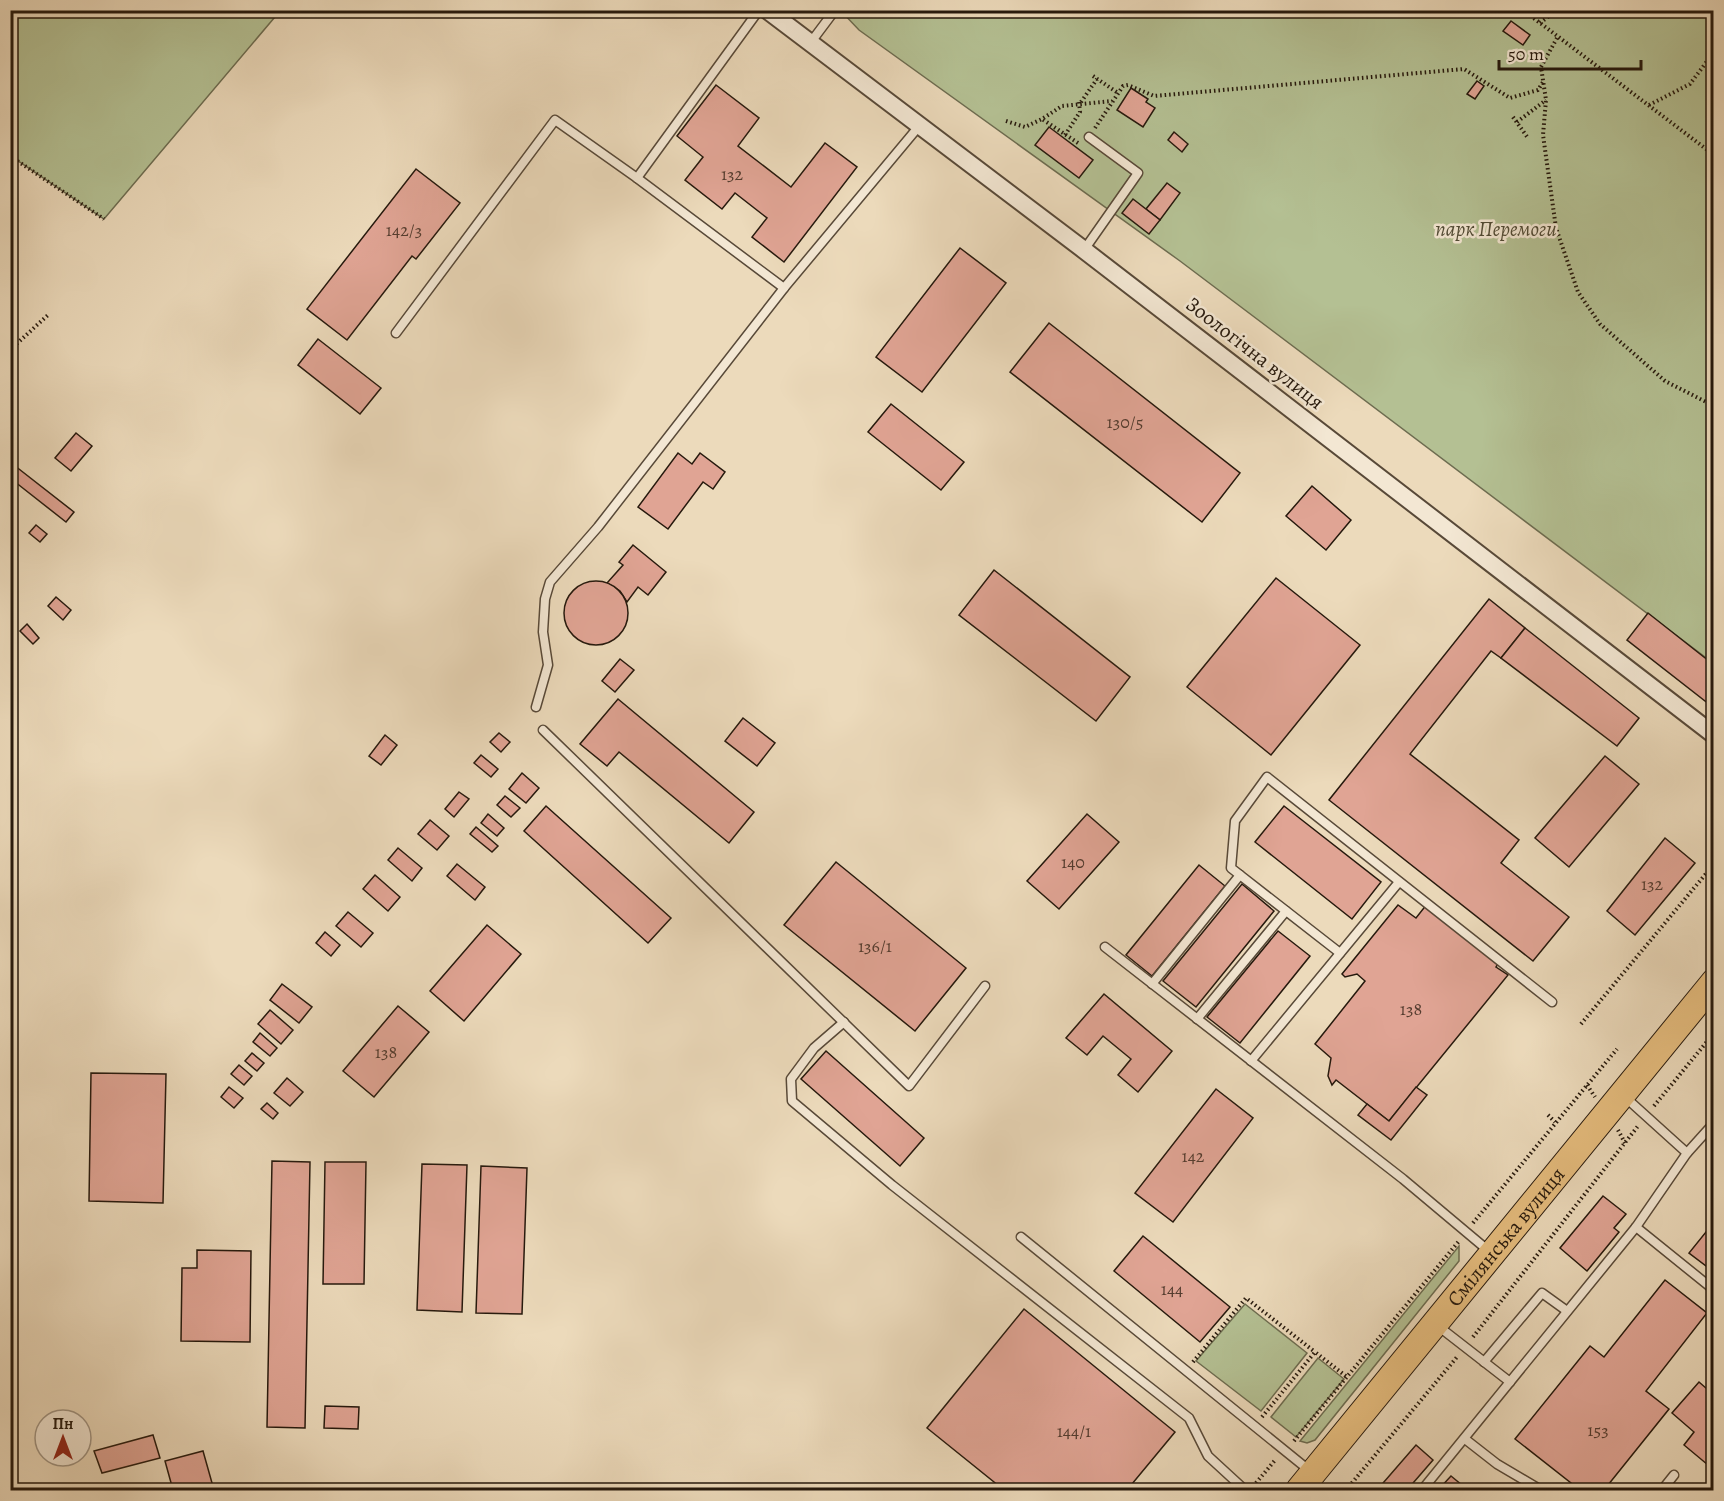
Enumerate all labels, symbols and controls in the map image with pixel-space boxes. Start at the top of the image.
scale bar [1499,33,1642,71]
text: 50 m [1508,42,1544,66]
house number: 132 [721,162,744,186]
park label: парк Перемоги [1435,215,1557,243]
house number: 142/3 [386,218,422,242]
street label: Зоологічна вулиця [1180,290,1330,416]
house number: 130/5 [1107,410,1143,434]
house number: 140 [1061,850,1085,874]
house number: 132 [1641,872,1664,896]
house number: 136/1 [858,934,892,958]
house number: 138 [1400,997,1422,1021]
house number: 138 [375,1040,397,1064]
house number: 142 [1182,1144,1205,1168]
street label: Смілянська вулиця [1441,1161,1571,1312]
house number: 144 [1161,1277,1183,1301]
north arrow [33,1408,93,1468]
text: Пн [53,1413,73,1435]
house number: 153 [1587,1418,1609,1442]
house number: 144/1 [1057,1419,1091,1443]

